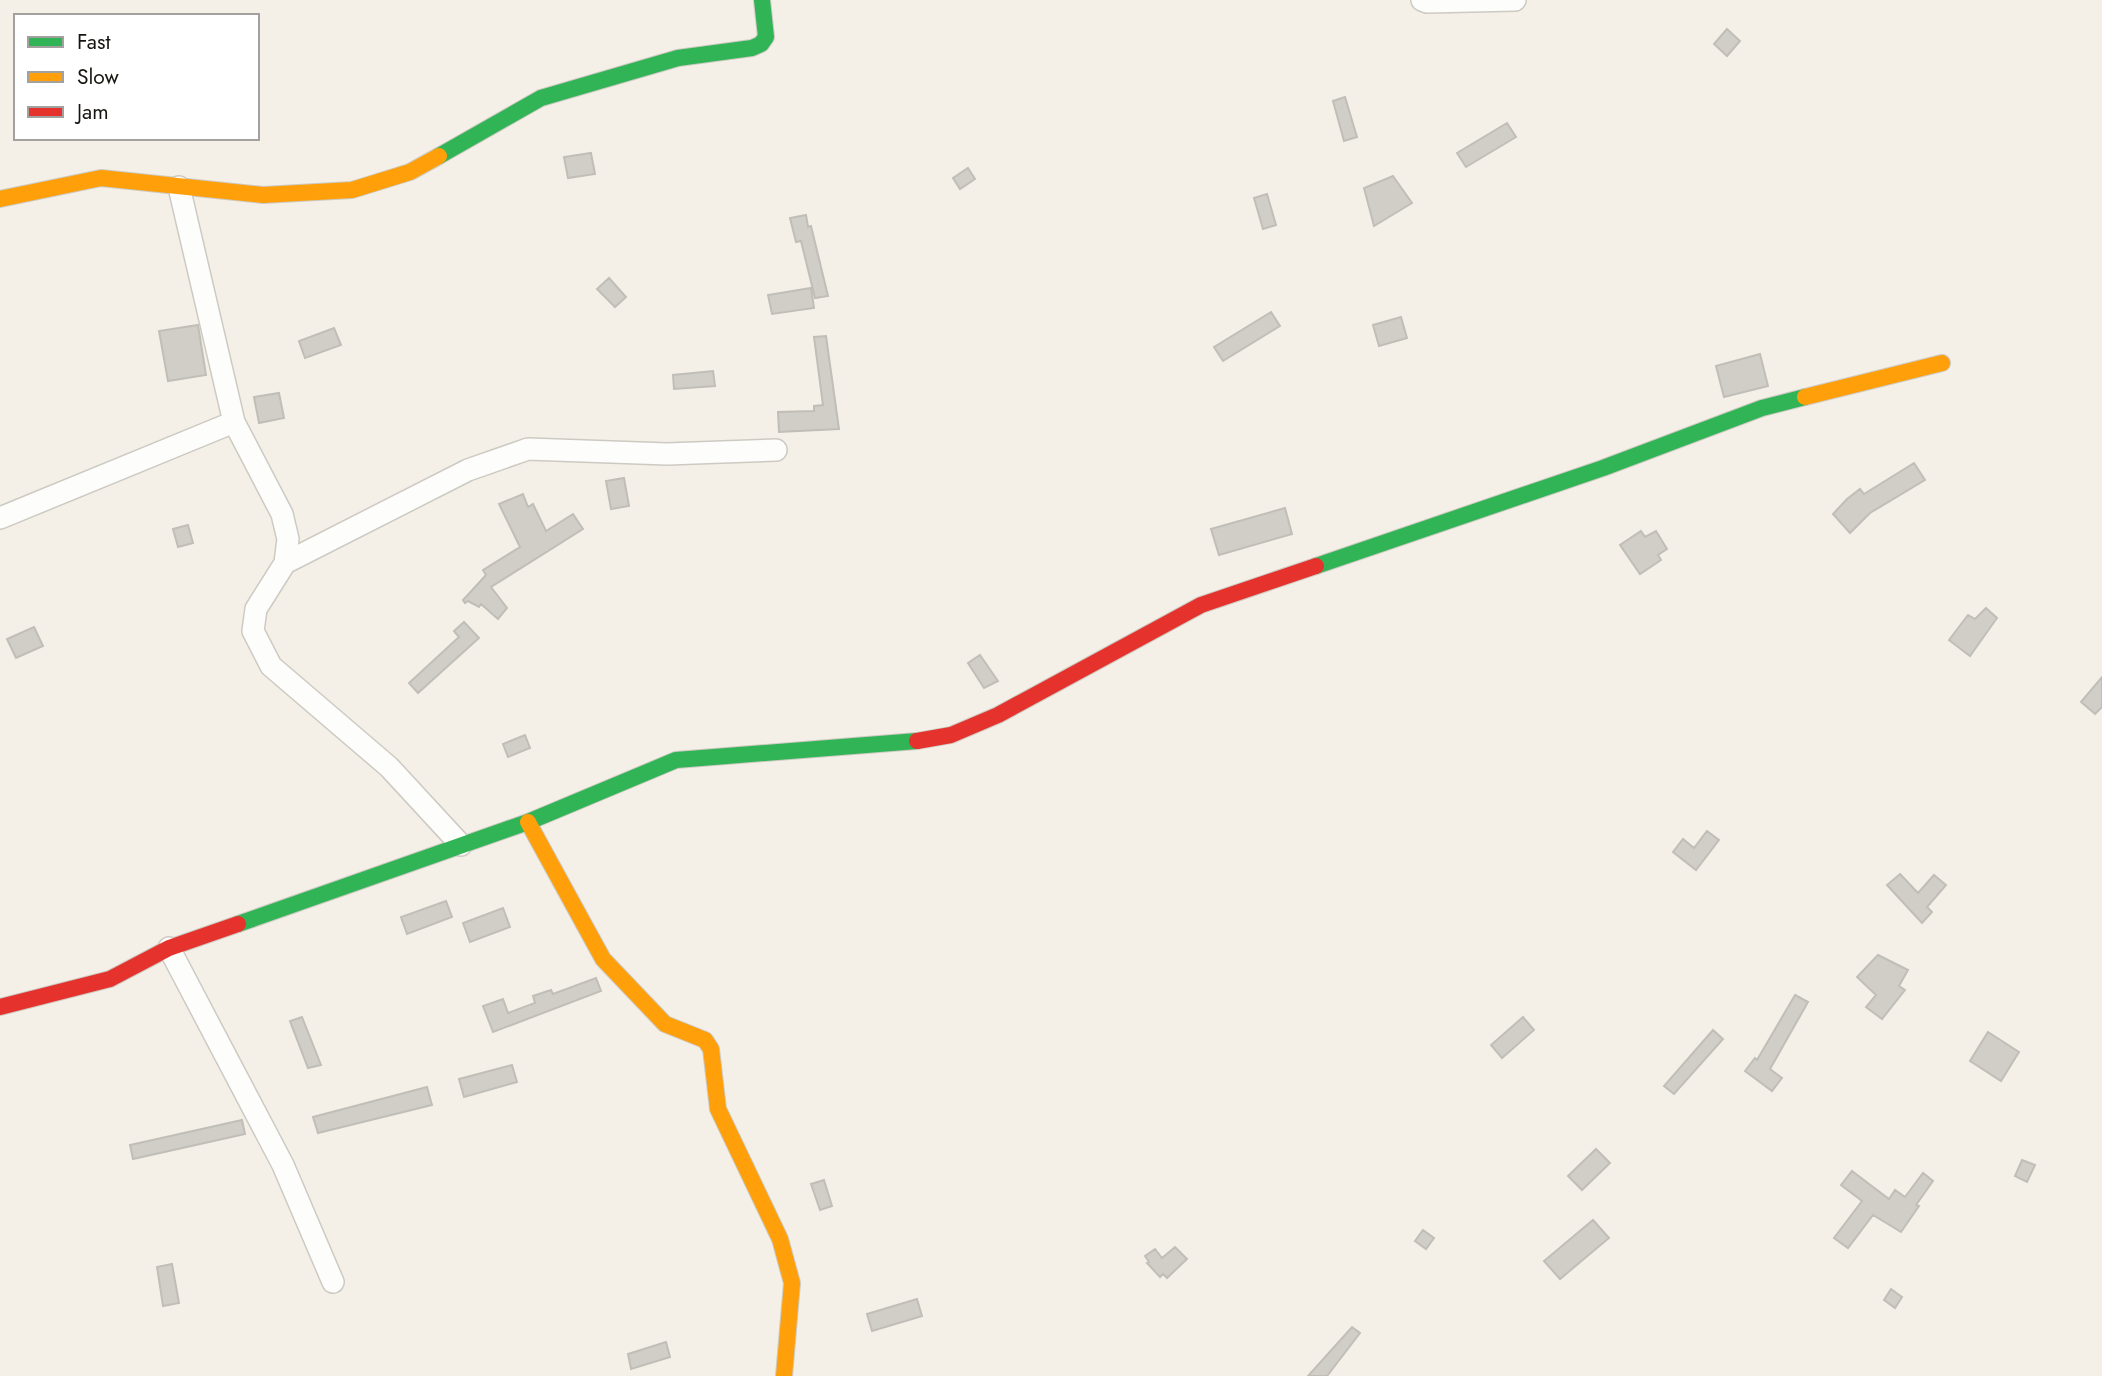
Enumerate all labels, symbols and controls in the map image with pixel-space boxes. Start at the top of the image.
legend [14,14,259,140]
text: Fast [77,27,110,57]
text: Slow [77,62,119,92]
text: Jam [74,97,109,127]

